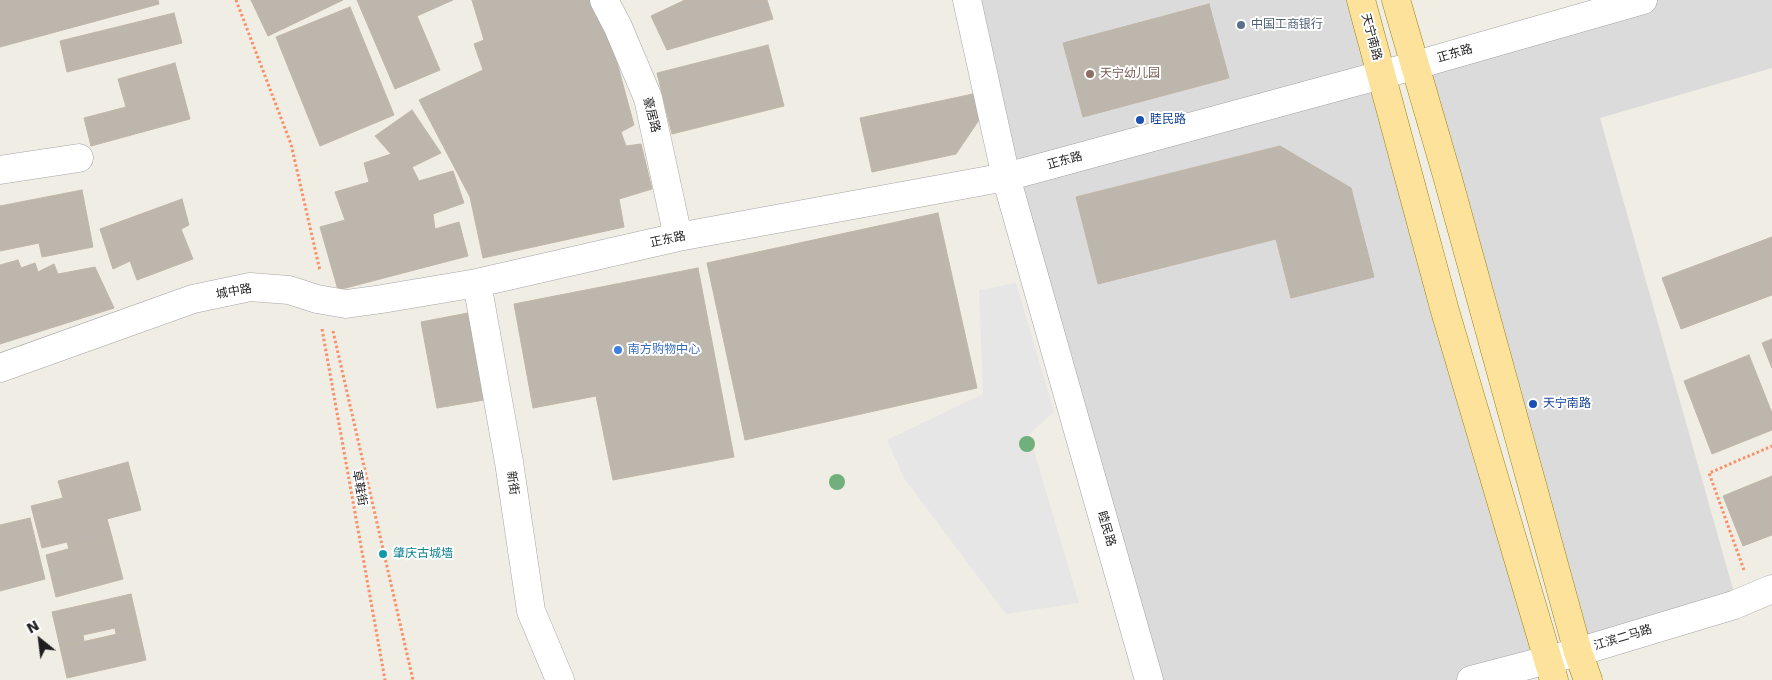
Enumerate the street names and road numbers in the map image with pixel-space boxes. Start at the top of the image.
street label: 天宁南路 [1358,12,1384,62]
street label: 正东路 [1436,42,1474,66]
street label: 豪居路 [640,96,662,134]
street label: 正东路 [1046,149,1084,173]
street label: 正东路 [649,229,687,251]
street label: 城中路 [215,282,253,302]
street label: 草鞋街 [349,469,369,507]
street label: 新街 [503,470,521,496]
street label: 睦民路 [1094,510,1118,548]
street label: 江滨二马路 [1592,622,1654,654]

